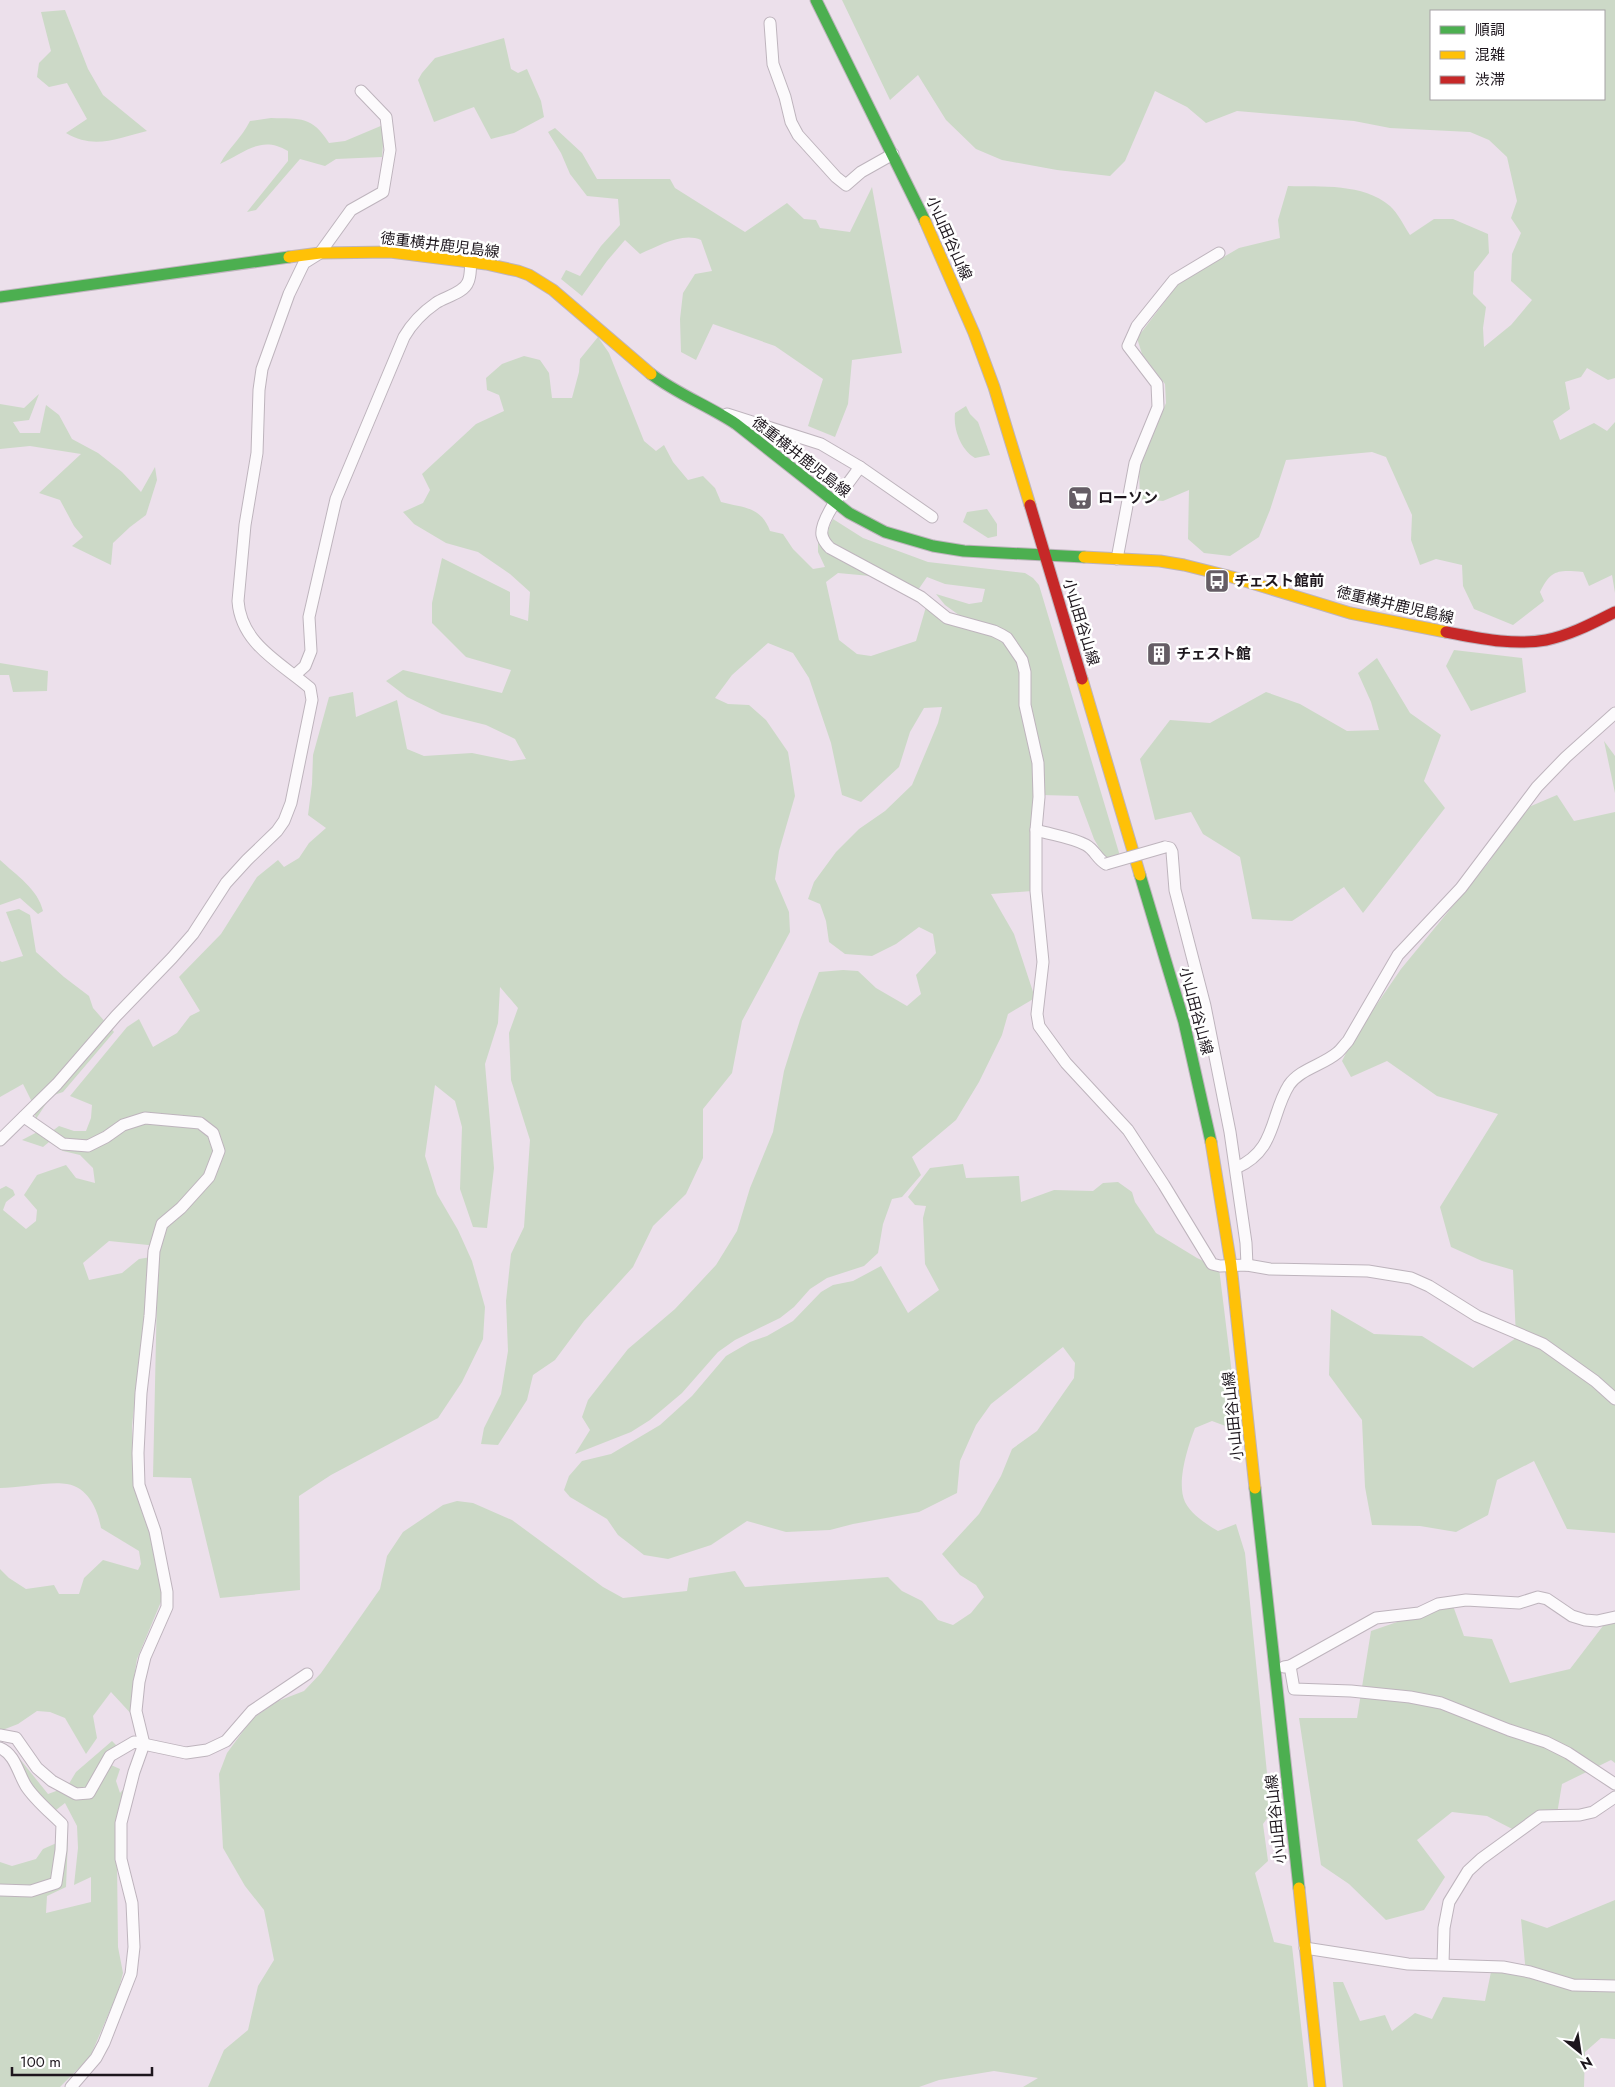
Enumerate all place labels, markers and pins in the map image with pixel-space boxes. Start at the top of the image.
supermarket icon: ローソン [1067,485,1093,511]
place label: ローソン [1098,487,1158,509]
bus stop icon: チェスト館前 [1204,568,1230,594]
place label: チェスト館前 [1234,570,1324,592]
building icon: チェスト館 [1146,641,1172,667]
place label: チェスト館 [1176,643,1251,665]

